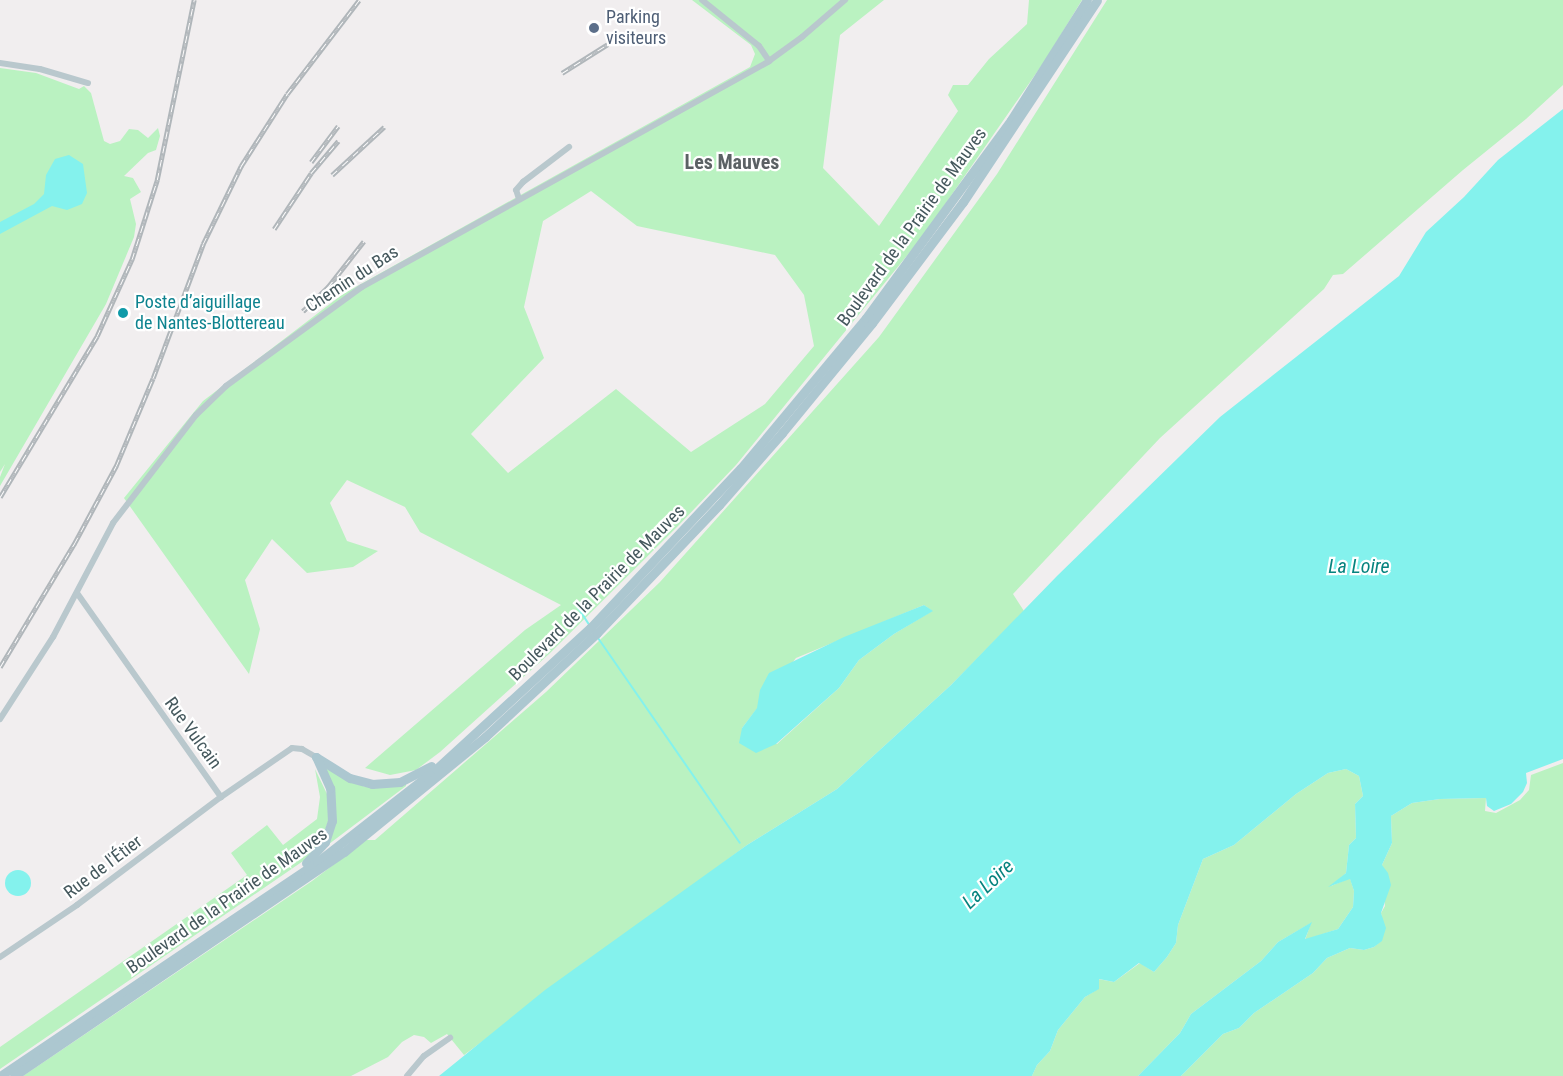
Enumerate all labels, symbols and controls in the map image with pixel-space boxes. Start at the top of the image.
place label: Parking visiteurs [606,7,666,50]
marker: Parking visiteurs [587,21,601,35]
street label: Boulevard de la Prairie de Mauves [833,124,991,330]
district label: Les Mauves [685,150,779,174]
street label: Chemin du Bas [302,241,402,317]
place label: Poste d’aiguillage de Nantes-Blottereau [135,292,285,334]
marker: Poste d’aiguillage de Nantes-Blottereau [116,306,130,320]
street label: Boulevard de la Prairie de Mauves [505,501,689,685]
water label: La Loire [1328,554,1390,578]
street label: Rue Vulcain [160,693,226,773]
street label: Boulevard de la Prairie de Mauves [123,823,331,979]
street label: Rue de l'Étier [60,831,146,903]
water label: La Loire [957,854,1019,914]

